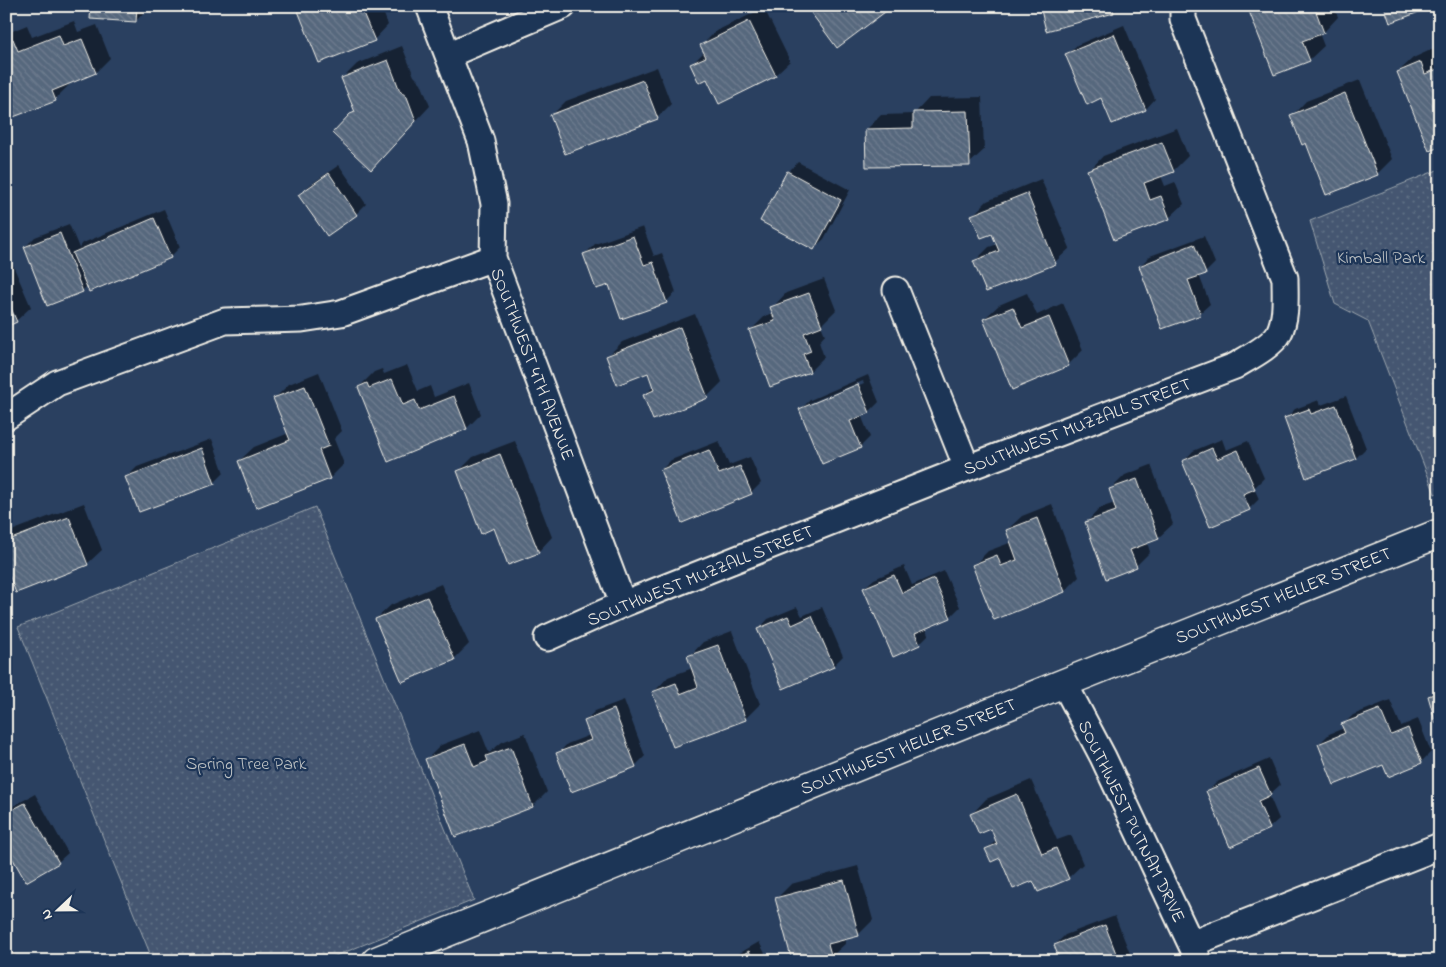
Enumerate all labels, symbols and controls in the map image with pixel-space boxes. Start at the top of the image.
park label: Kimball Park [1337,246,1425,272]
street label: SOUTHWEST 4TH AVENUE [482,265,580,465]
street label: SOUTHWEST MUZZALL STREET [960,372,1196,483]
street label: SOUTHWEST MUZZALL STREET [584,519,818,634]
street label: SOUTHWEST HELLER STREET [1172,542,1396,652]
street label: SOUTHWEST HELLER STREET [797,693,1021,803]
street label: SOUTHWEST PUTNAM DRIVE [1070,716,1191,927]
park label: Spring Tree Park [186,752,306,779]
north arrow [32,884,82,934]
text: N [36,906,59,923]

